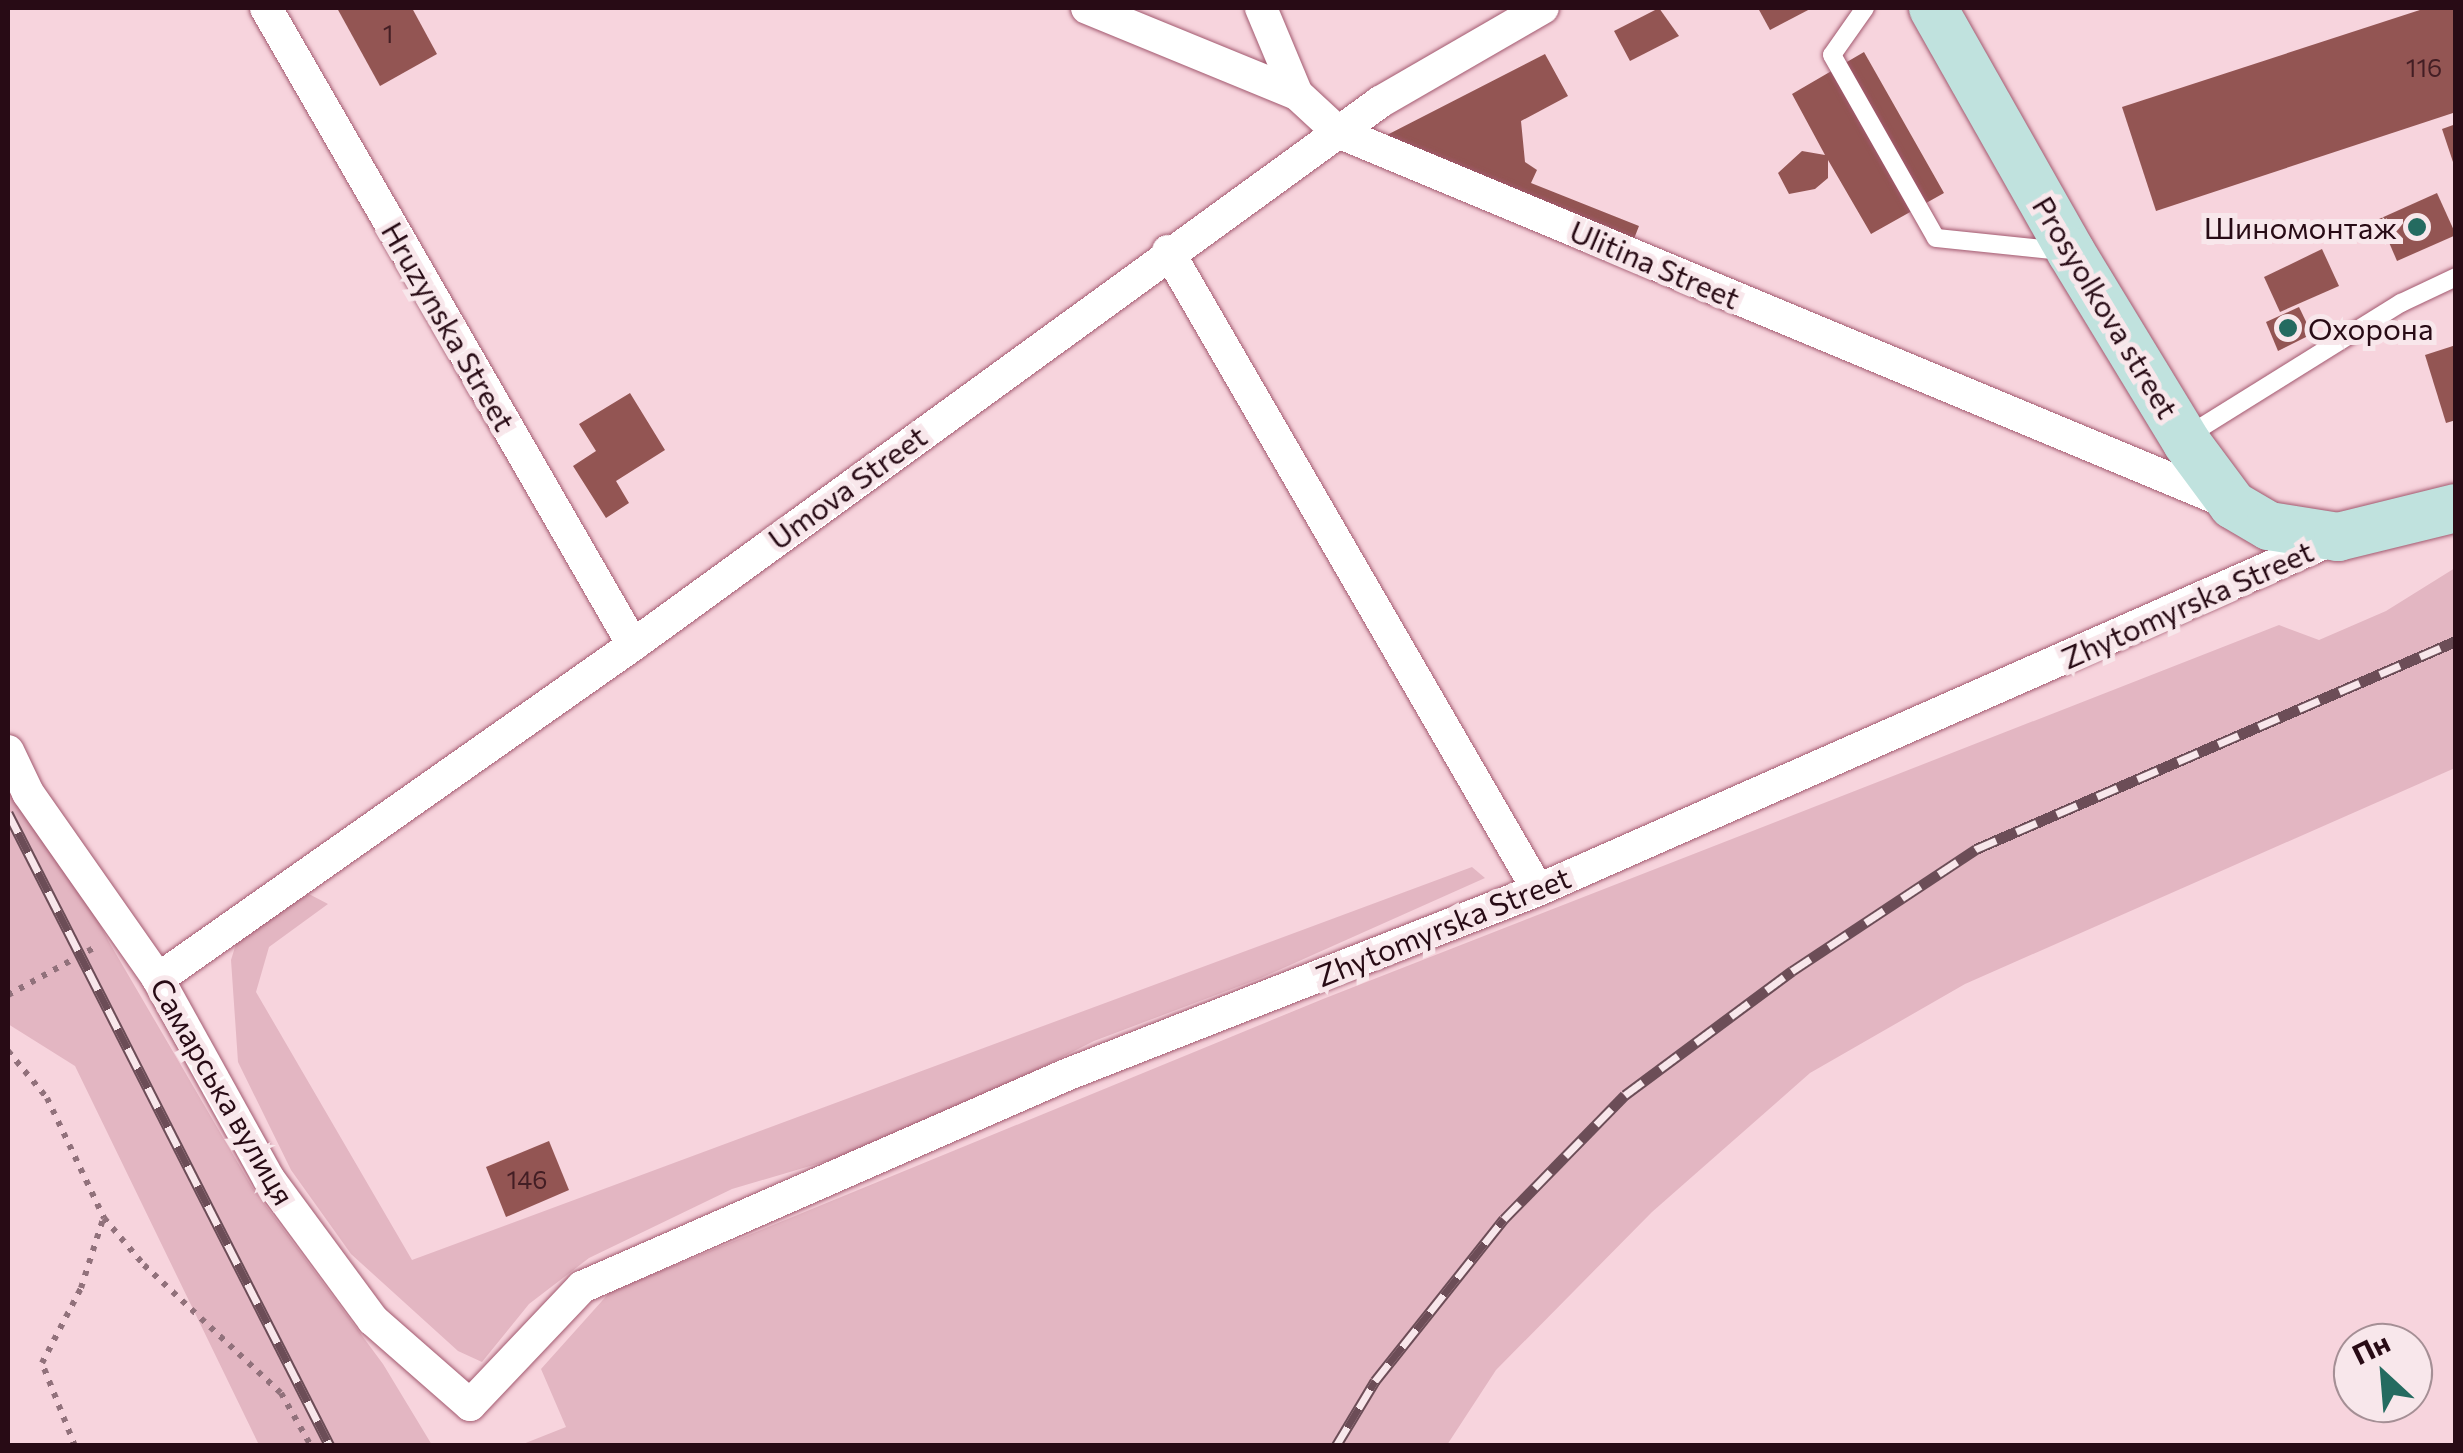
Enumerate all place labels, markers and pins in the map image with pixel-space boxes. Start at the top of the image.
place label: Шиномонтаж [2204,209,2397,245]
marker: Шиномонтаж [2406,216,2428,238]
place label: Охорона [2308,310,2434,346]
marker: Охорона [2277,317,2299,339]

